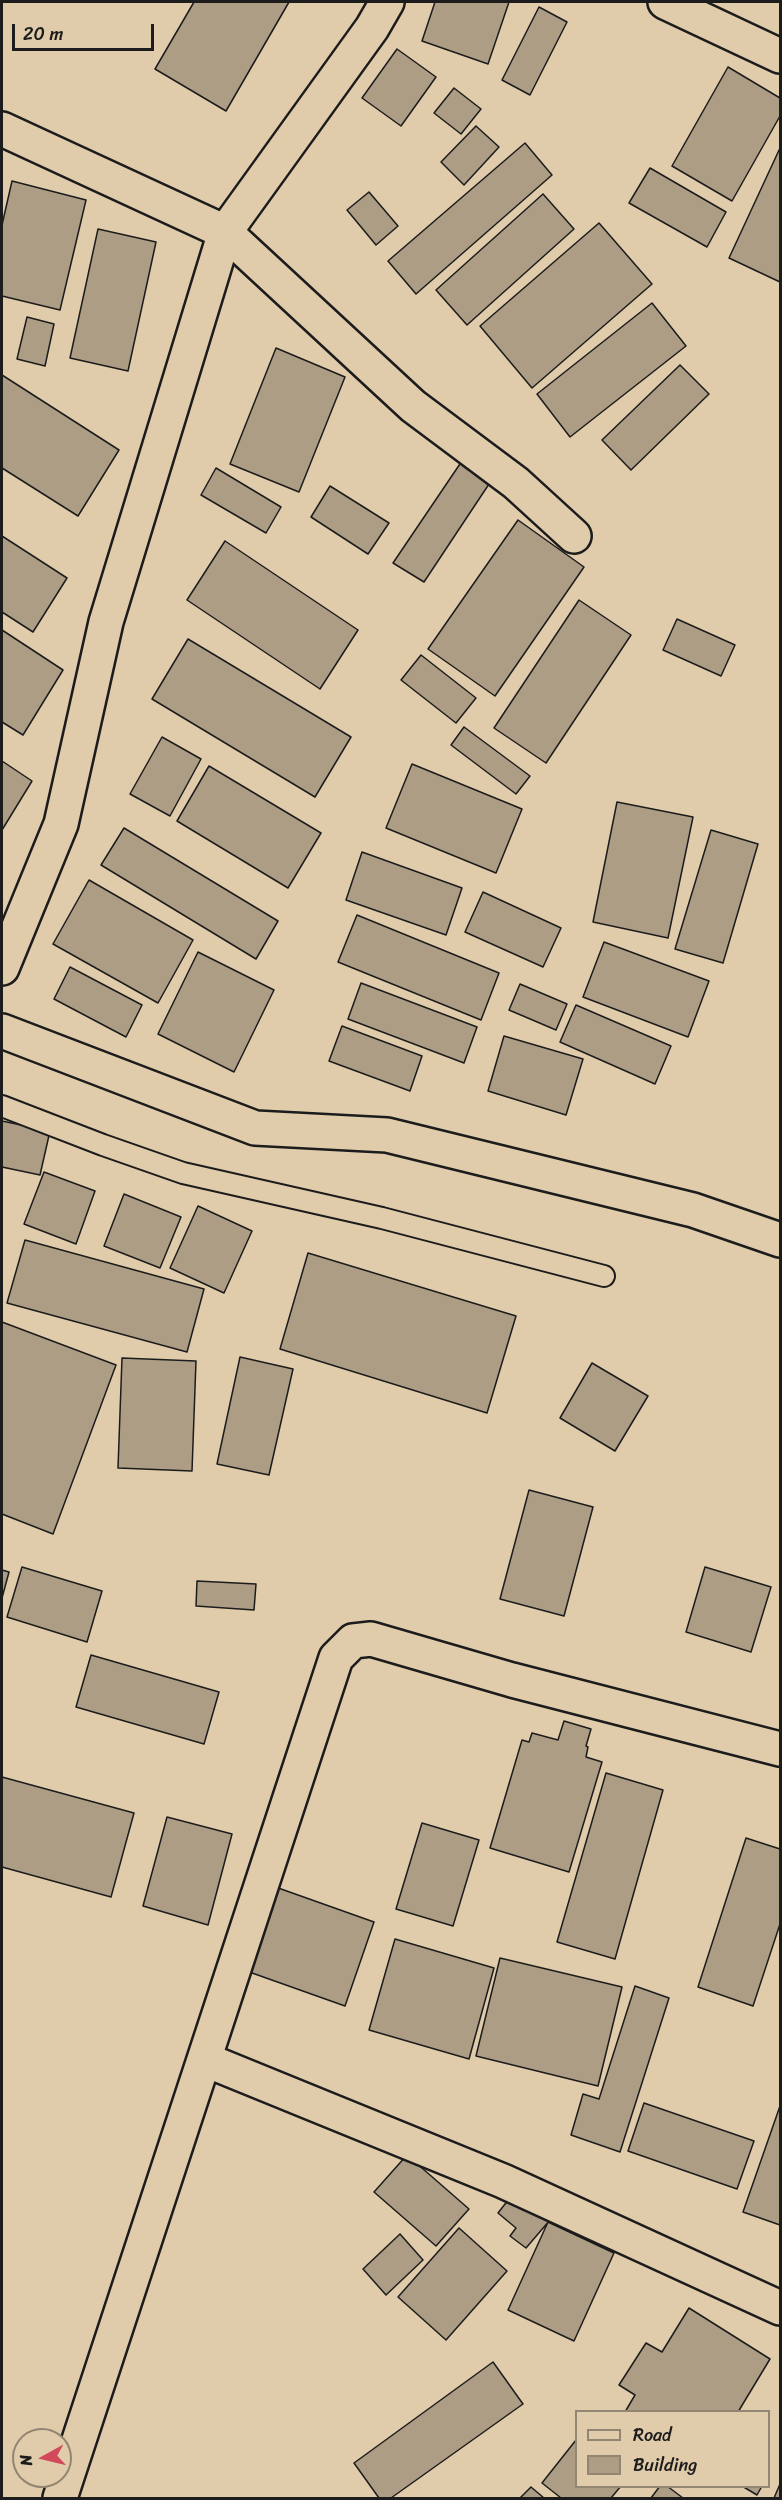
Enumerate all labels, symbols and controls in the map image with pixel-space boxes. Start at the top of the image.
scale bar [15,12,158,50]
text: 20 m [23,18,63,50]
legend [575,2410,770,2488]
text: Road [633,2419,672,2451]
north arrow [12,2428,72,2488]
text: Building [633,2449,697,2481]
text: N [11,2453,41,2468]

